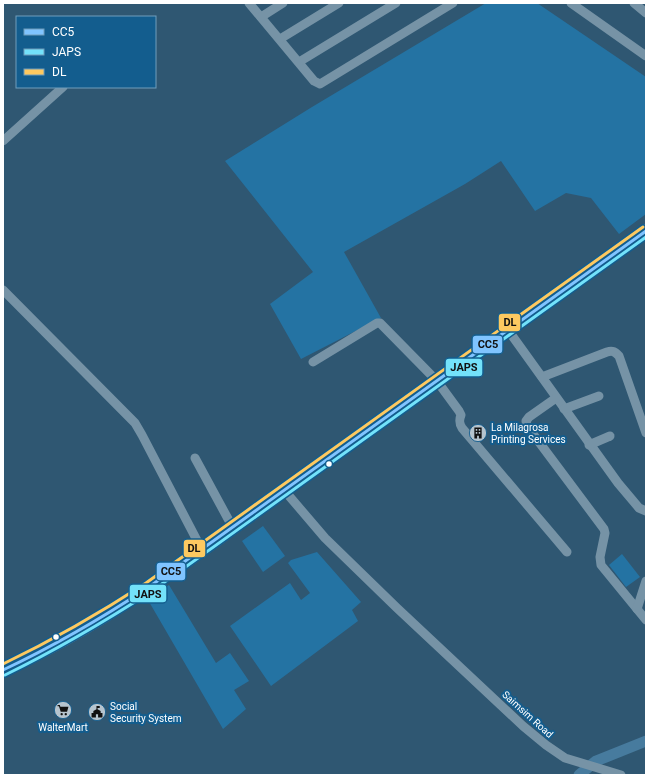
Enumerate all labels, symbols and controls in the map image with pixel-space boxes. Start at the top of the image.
legend [16,16,156,88]
text: CC5 [52,25,75,39]
text: JAPS [52,45,81,59]
text: DL [52,65,67,79]
line badge: DL [498,313,521,332]
text: DL [503,316,517,329]
line badge: CC5 [472,335,503,354]
text: CC5 [478,338,498,351]
line badge: JAPS [445,358,483,377]
text: JAPS [450,361,478,374]
place label: La Milagrosa Printing Services [491,422,566,445]
building icon: La Milagrosa Printing Services [468,423,488,443]
unlabelled marker [324,459,334,469]
line badge: DL [183,539,206,558]
text: DL [187,542,201,555]
line badge: CC5 [156,562,186,581]
text: CC5 [161,565,181,578]
line badge: JAPS [129,584,167,603]
text: JAPS [134,588,162,601]
unlabelled marker [51,632,61,642]
street label: Saimsim Road [500,689,555,740]
supermarket icon: WalterMart [53,700,73,720]
place label: Social Security System [110,701,182,724]
public building icon: Social Security System [87,702,107,722]
place label: WalterMart [38,722,88,733]

